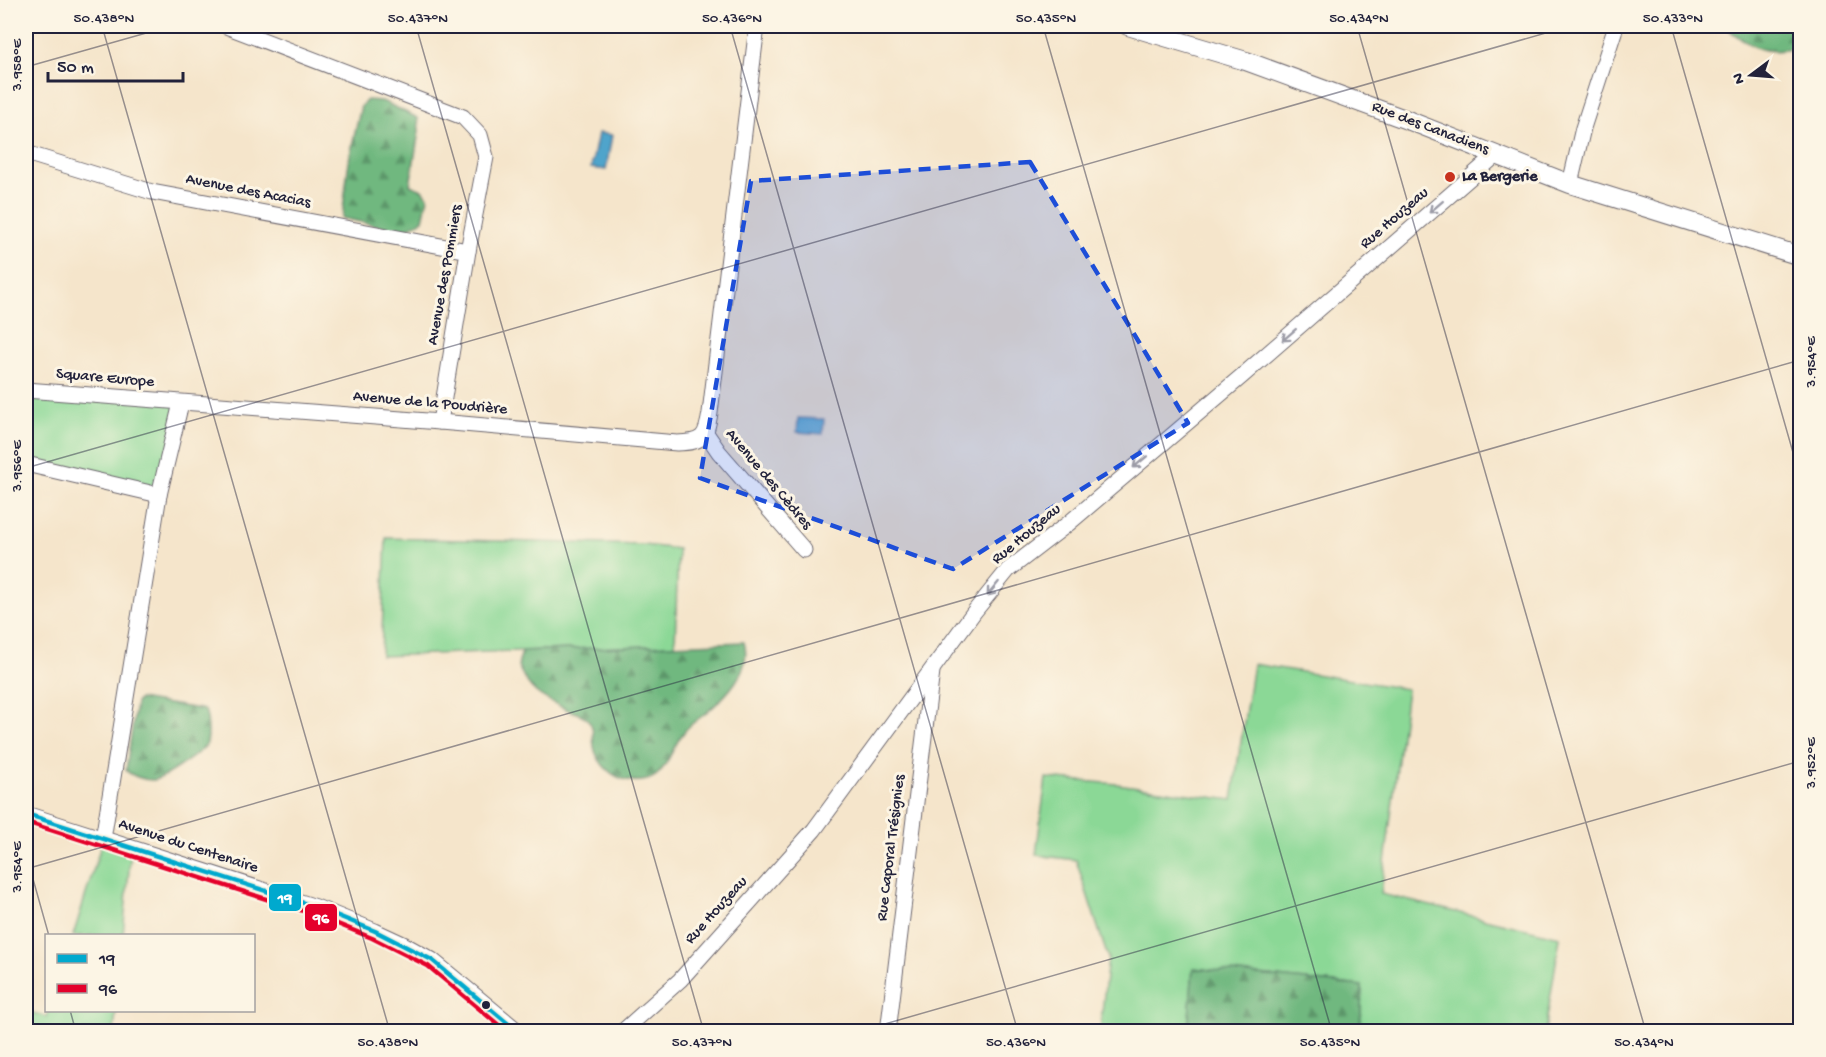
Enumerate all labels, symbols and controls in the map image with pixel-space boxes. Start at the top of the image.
text: 50.438°N [74,10,135,28]
text: 50.437°N [388,10,448,28]
text: 50.436°N [702,10,762,28]
text: 50.435°N [1016,10,1076,28]
text: 50.434°N [1329,10,1389,28]
text: 50.433°N [1643,10,1703,28]
text: 3.958°E [9,38,27,92]
scale bar [48,45,183,83]
north arrow [1721,45,1781,105]
text: 50 m [57,58,94,79]
text: N [1729,70,1751,86]
street label: Rue des Canadiens [1369,98,1492,160]
place label: La Bergerie [1462,168,1538,187]
marker: La Bergerie [1443,170,1457,184]
street label: Avenue des Acacias [184,171,313,214]
street label: Rue Houzeau [1357,184,1434,254]
one-way arrow [1429,200,1444,214]
street label: Avenue des Pommiers [424,202,468,347]
one-way arrow [1282,328,1297,342]
text: 3.954°E [1803,336,1821,389]
street label: Square Europe [55,365,156,393]
street label: Avenue de la Poudrière [352,388,509,420]
street label: Avenue des Cèdres [720,426,816,535]
text: 3.956°E [9,440,27,493]
one-way arrow [1133,455,1148,469]
street label: Rue Houzeau [988,500,1066,569]
one-way arrow [986,580,999,596]
text: 3.952°E [1803,737,1821,790]
street label: Rue Caporal Trésignies [874,773,911,922]
street label: Avenue du Centenaire [116,815,261,879]
text: 3.954°E [9,841,27,894]
street label: Rue Houzeau [682,873,753,949]
line badge: 19 [268,883,302,912]
text: 19 [277,891,292,910]
line badge: 96 [304,903,338,932]
text: 96 [312,911,330,930]
legend [45,934,255,1012]
text: 19 [98,950,115,971]
text: 96 [98,980,118,1001]
unlabelled marker [480,999,492,1011]
text: 50.438°N [358,1034,419,1052]
text: 50.437°N [672,1034,732,1052]
text: 50.436°N [986,1034,1046,1052]
text: 50.435°N [1300,1034,1360,1052]
text: 50.434°N [1614,1034,1674,1052]

